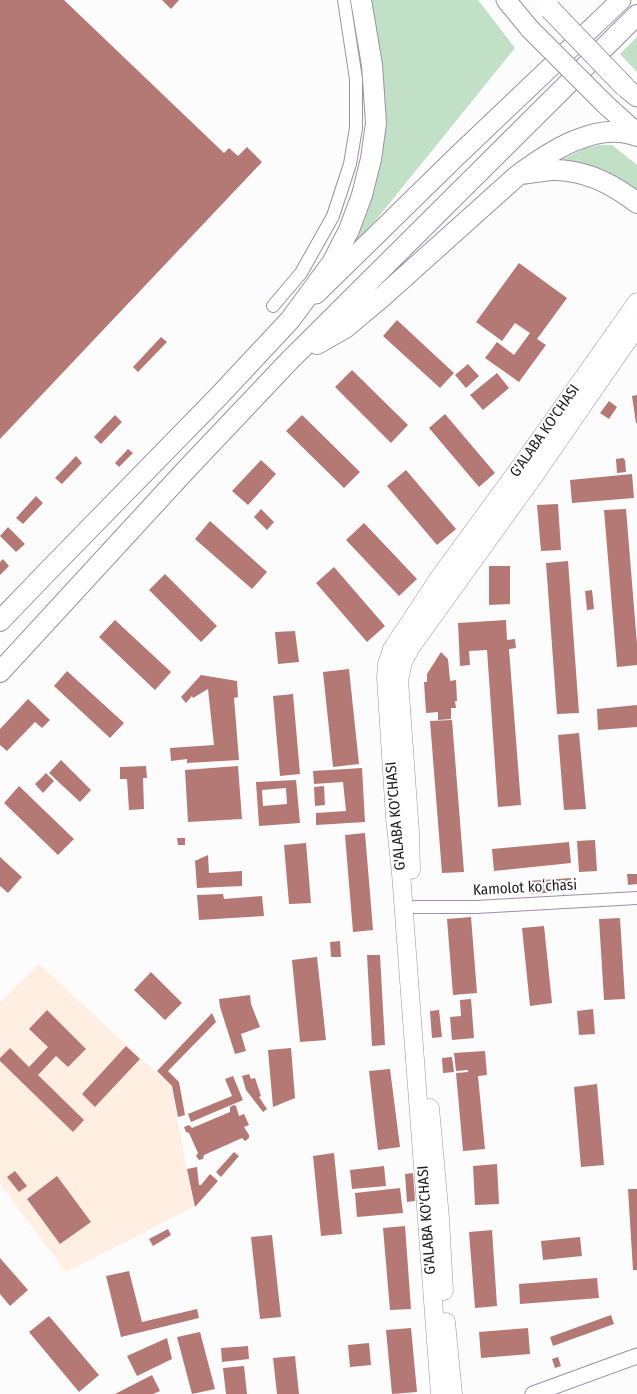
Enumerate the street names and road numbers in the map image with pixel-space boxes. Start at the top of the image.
street label: G'ALABA KO'CHASI [506,381,584,481]
street label: G'ALABA KO'CHASI [382,761,410,871]
street label: Kamolot koʻchasi [473,876,577,900]
street label: G'ALABA KO'CHASI [414,1165,440,1275]

